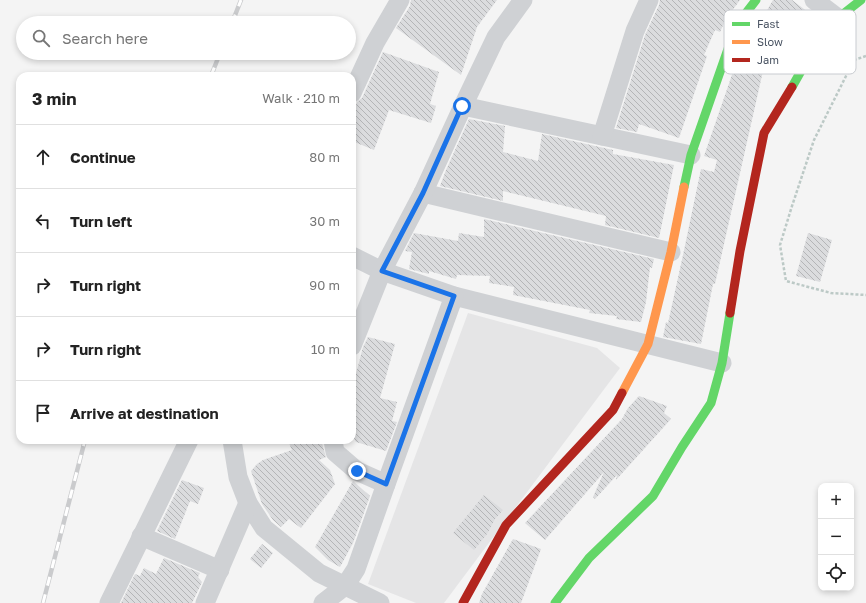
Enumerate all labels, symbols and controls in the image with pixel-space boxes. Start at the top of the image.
legend [724,10,856,74]
search box [16,16,356,60]
text: Fast [757,17,780,30]
icon: search [30,27,52,49]
text: Search here [62,29,148,47]
text: Slow [757,35,783,48]
text: Jam [757,53,779,66]
text: 3 min [32,88,76,109]
text: Walk · 210 m [262,90,340,106]
route start [453,97,471,115]
icon: ahead [32,146,54,168]
text: Continue [70,148,136,166]
text: 80 m [309,149,340,165]
icon: left [32,210,54,232]
text: Turn left [70,212,132,230]
text: 30 m [310,213,340,229]
icon: right [32,274,54,296]
text: Turn right [70,276,141,294]
text: 90 m [309,277,340,293]
icon: right [32,338,54,360]
text: Turn right [70,340,141,358]
text: 10 m [311,341,340,357]
icon: arrive [32,402,54,424]
text: Arrive at destination [70,404,219,422]
route end [348,462,366,480]
map controls [818,483,854,591]
button: + [818,483,854,519]
button: − [818,519,854,555]
button: locate [818,555,854,591]

